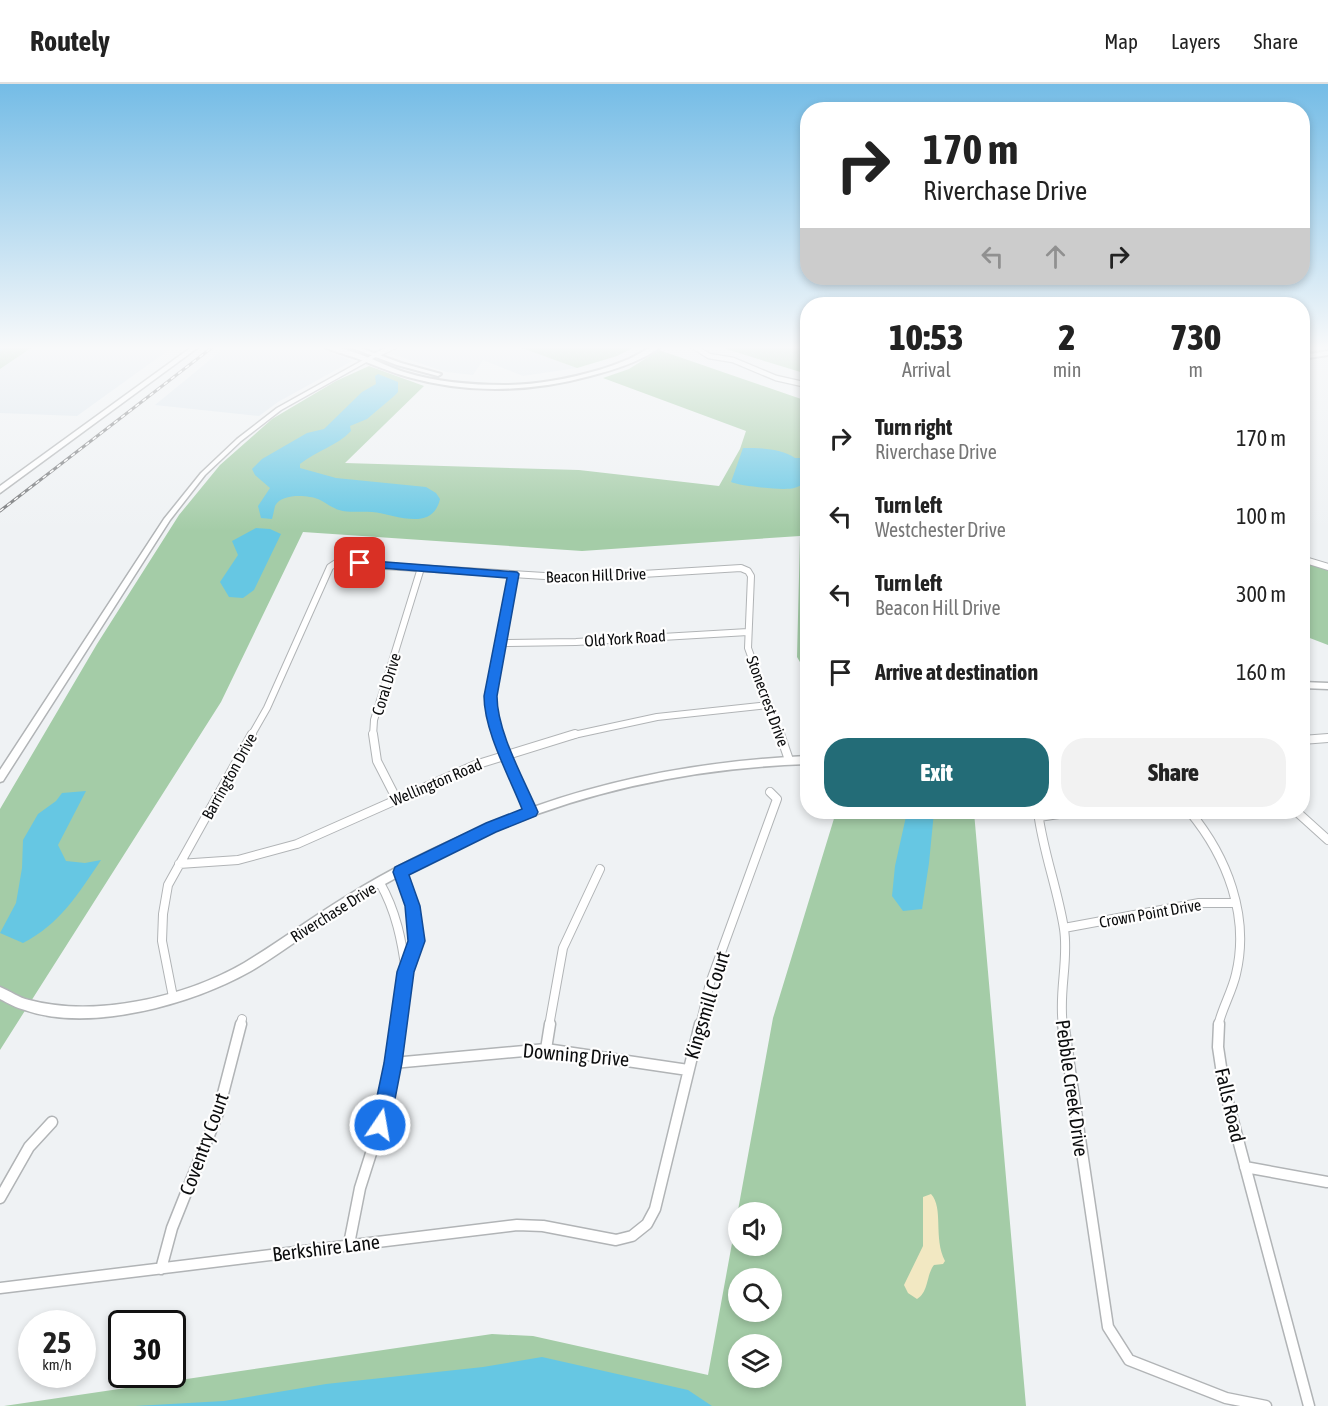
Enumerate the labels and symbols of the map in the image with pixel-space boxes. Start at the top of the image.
pin [334,537,385,588]
street label: Beacon Hill Drive [546,564,646,586]
street label: Old York Road [584,626,666,650]
street label: Coral Drive [368,651,404,717]
street label: Stonecrest Drive [743,653,793,749]
street label: Barrington Drive [198,730,261,823]
street label: Wellington Road [388,755,485,810]
street label: Riverchase Drive [287,879,379,945]
street label: Crown Point Drive [1098,895,1202,931]
street label: Kingsmill Court [679,948,734,1062]
street label: Pebble Creek Drive [1052,1018,1093,1158]
street label: Downing Drive [522,1038,630,1071]
street label: Falls Road [1211,1065,1250,1144]
street label: Coventry Court [174,1089,233,1198]
position arrow [348,1093,412,1157]
street label: Berkshire Lane [271,1229,381,1266]
speed limit sign: 30 [108,1310,186,1388]

